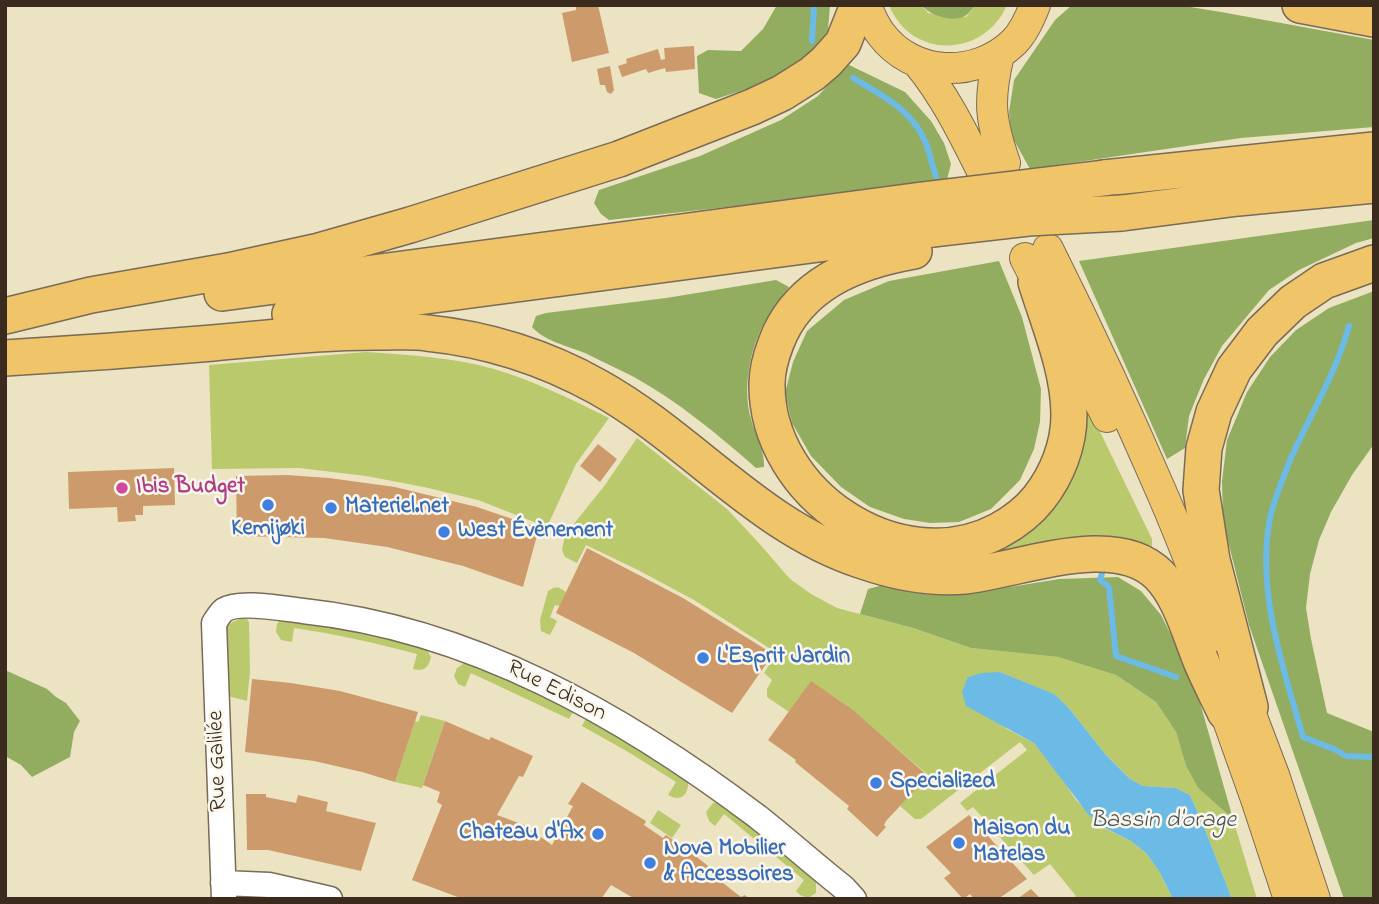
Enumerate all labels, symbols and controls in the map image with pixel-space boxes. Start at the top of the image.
place label: Ibis Budget [136,474,245,502]
marker: Ibis Budget [114,480,130,496]
place label: Materiel.net [345,494,449,522]
marker: Kemijøki [260,497,276,513]
marker: Materiel.net [323,500,339,516]
place label: Kemijøki [231,516,305,544]
place label: West Évènement [458,518,613,546]
marker: West Évènement [436,524,452,540]
place label: L'Esprit Jardin [717,644,850,672]
marker: L'Esprit Jardin [695,650,711,666]
street label: Rue Edison [502,655,610,729]
street label: Rue Galilée [203,710,235,812]
place label: Specialized [890,769,995,797]
marker: Specialized [868,775,884,791]
water label: Bassin d'orage [1090,808,1236,836]
place label: Maison du Matelas [973,816,1070,870]
place label: Chateau d'Ax [459,820,584,848]
marker: Chateau d'Ax [590,826,606,842]
marker: Maison du Matelas [951,835,967,851]
place label: Nova Mobilier & Accessoires [664,836,794,890]
marker: Nova Mobilier & Accessoires [642,855,658,871]

